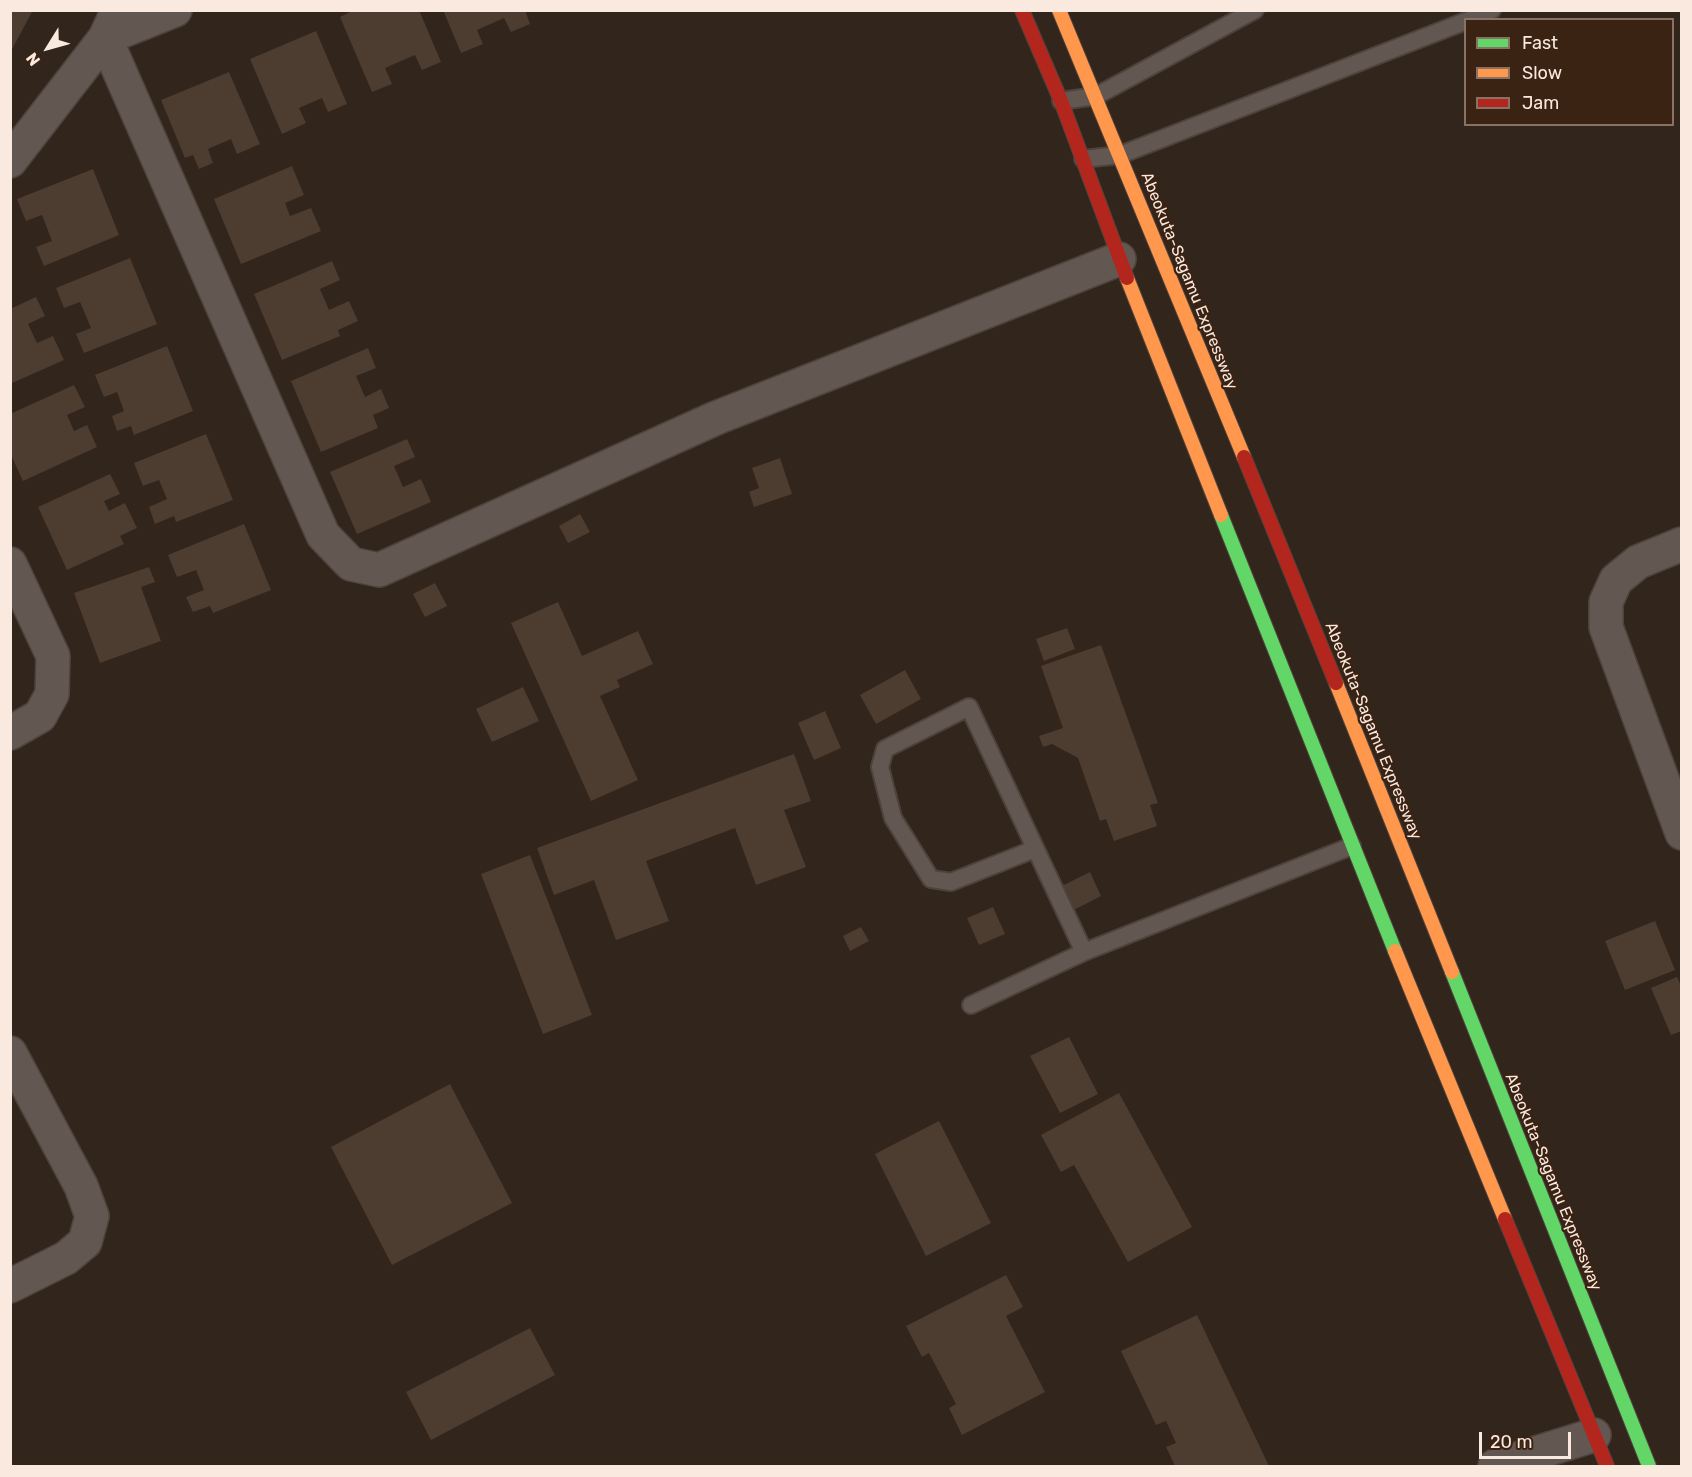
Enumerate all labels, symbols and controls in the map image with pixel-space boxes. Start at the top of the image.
north arrow [18,18,78,78]
legend [1464,18,1674,126]
text: Fast [1522,32,1558,54]
text: N [22,49,44,69]
text: Slow [1522,62,1562,84]
text: Jam [1522,92,1559,114]
street label: Abeokuta-Sagamu Expressway [1137,170,1241,392]
street label: Abeokuta-Sagamu Expressway [1321,620,1425,842]
street label: Abeokuta-Sagamu Expressway [1501,1071,1605,1293]
scale bar [1482,1420,1574,1458]
text: 20 m [1490,1431,1532,1453]

